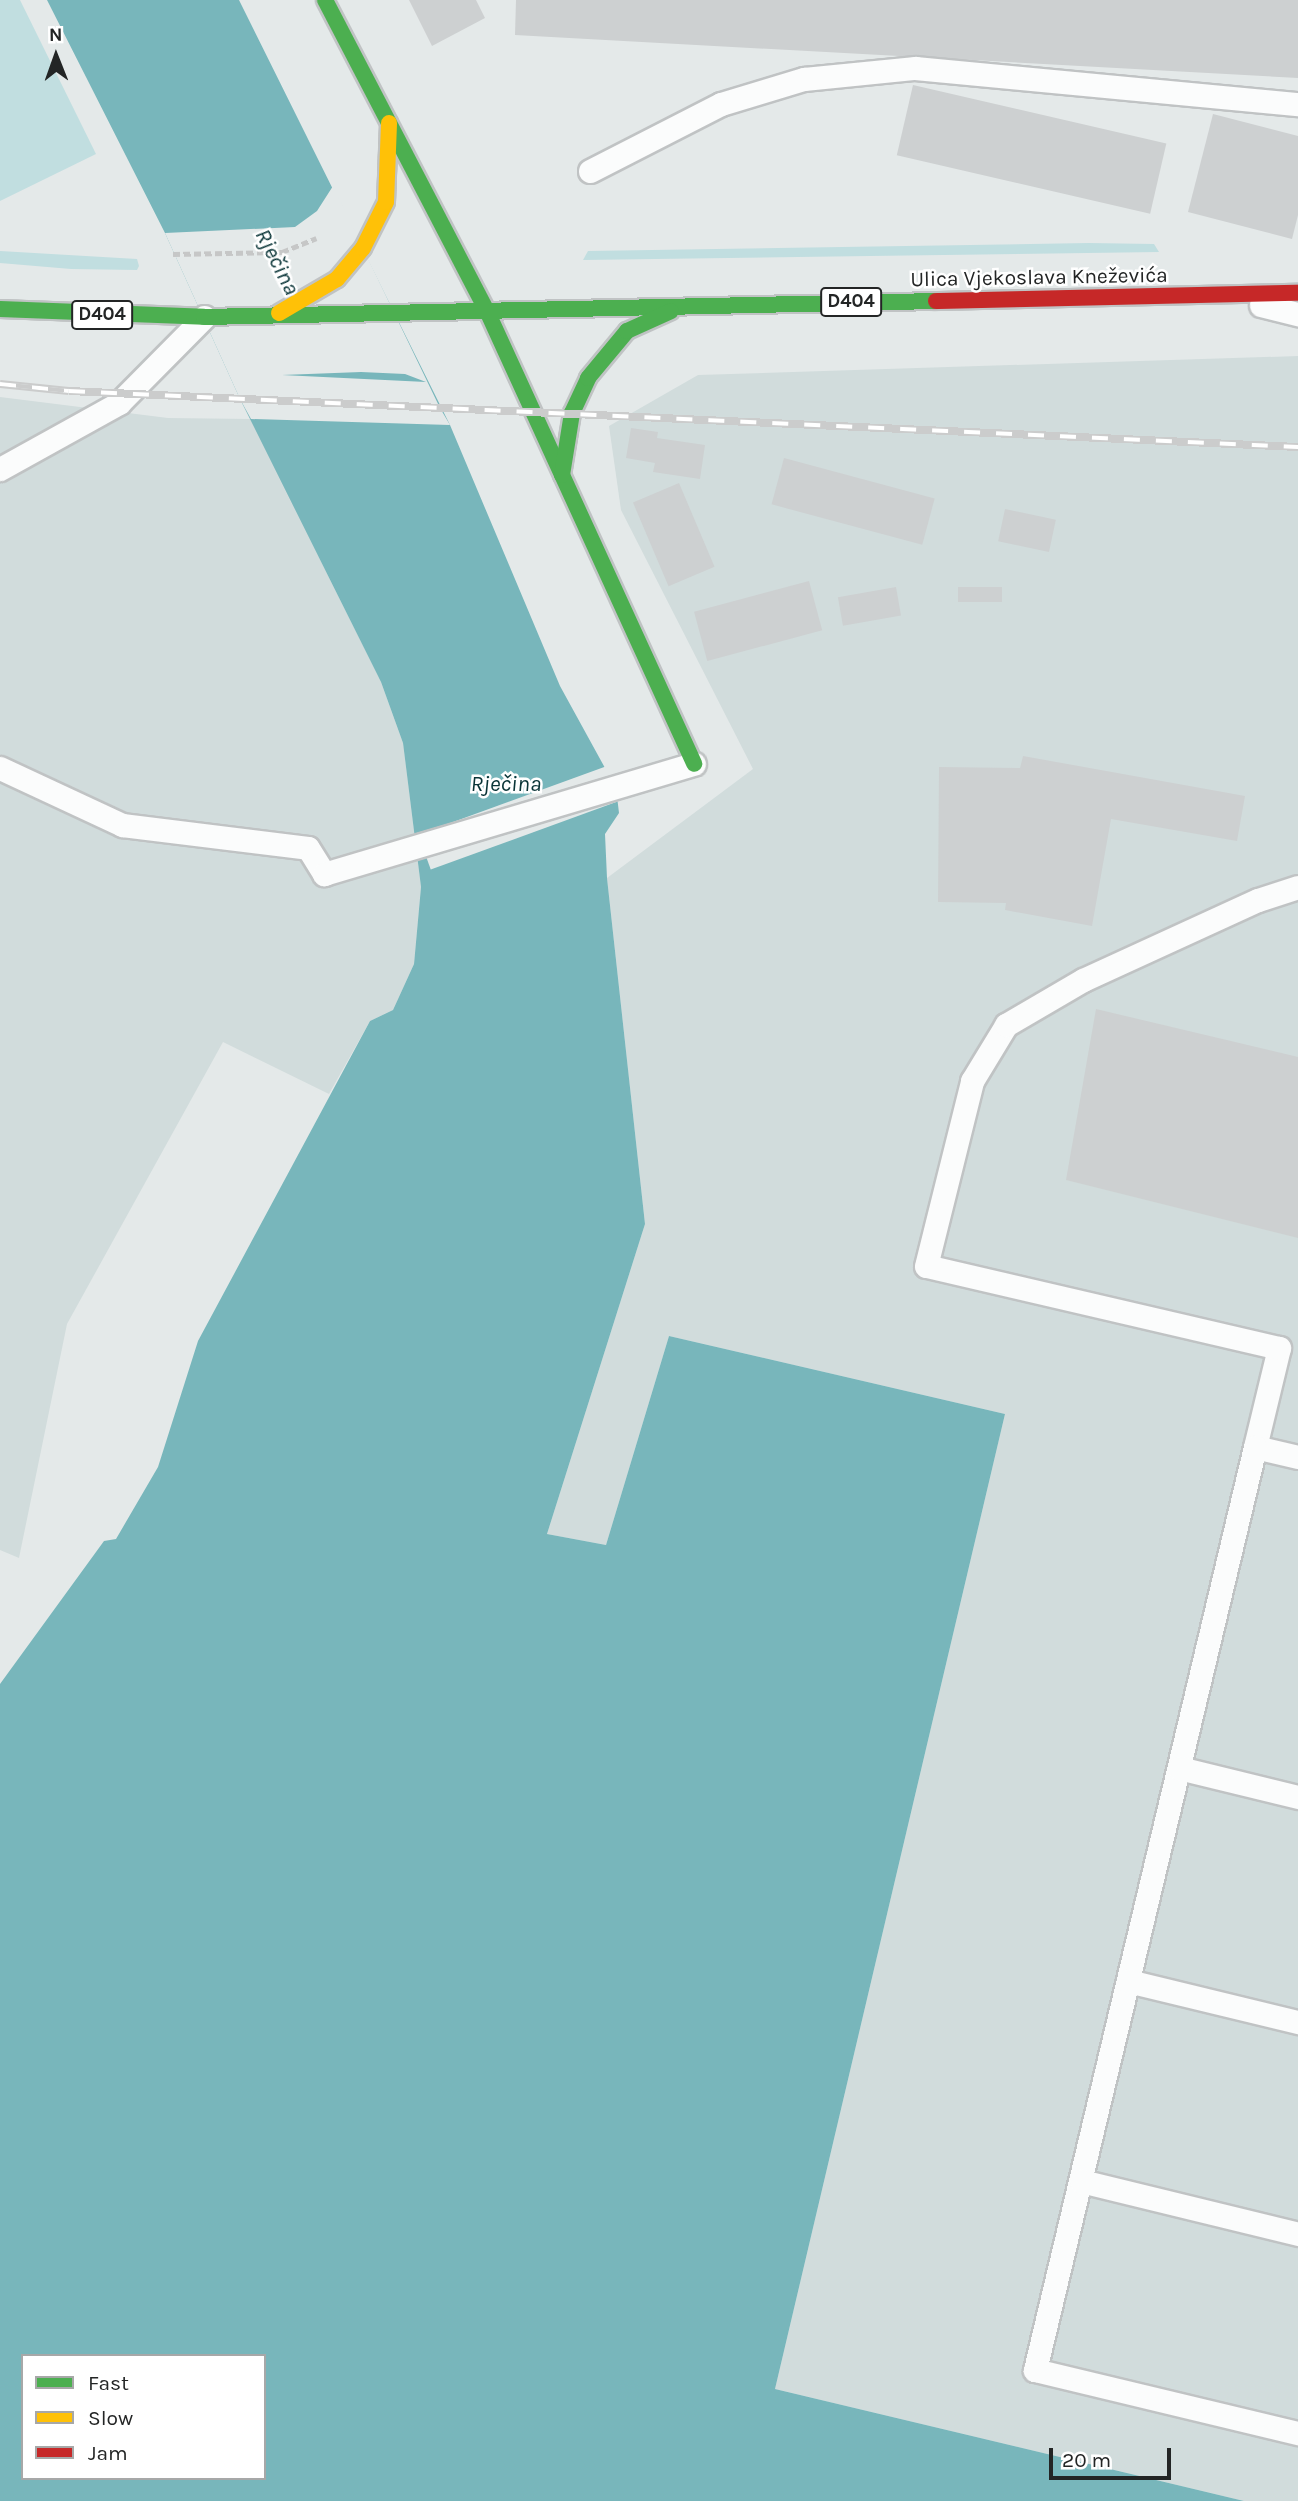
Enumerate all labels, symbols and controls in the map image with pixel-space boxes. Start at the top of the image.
north arrow [21,21,91,91]
text: N [49,24,63,46]
water label: Rječina [249,224,305,300]
street label: Ulica Vjekoslava Kneževića [910,262,1168,292]
road number: D404 [820,286,882,318]
road number: D404 [70,300,134,330]
water label: Rječina [471,770,541,798]
legend [21,2354,266,2480]
text: Fast [88,2371,129,2395]
text: Slow [88,2406,133,2430]
scale bar [1053,2434,1176,2478]
text: Jam [88,2441,128,2465]
text: 20 m [1062,2448,1111,2472]

